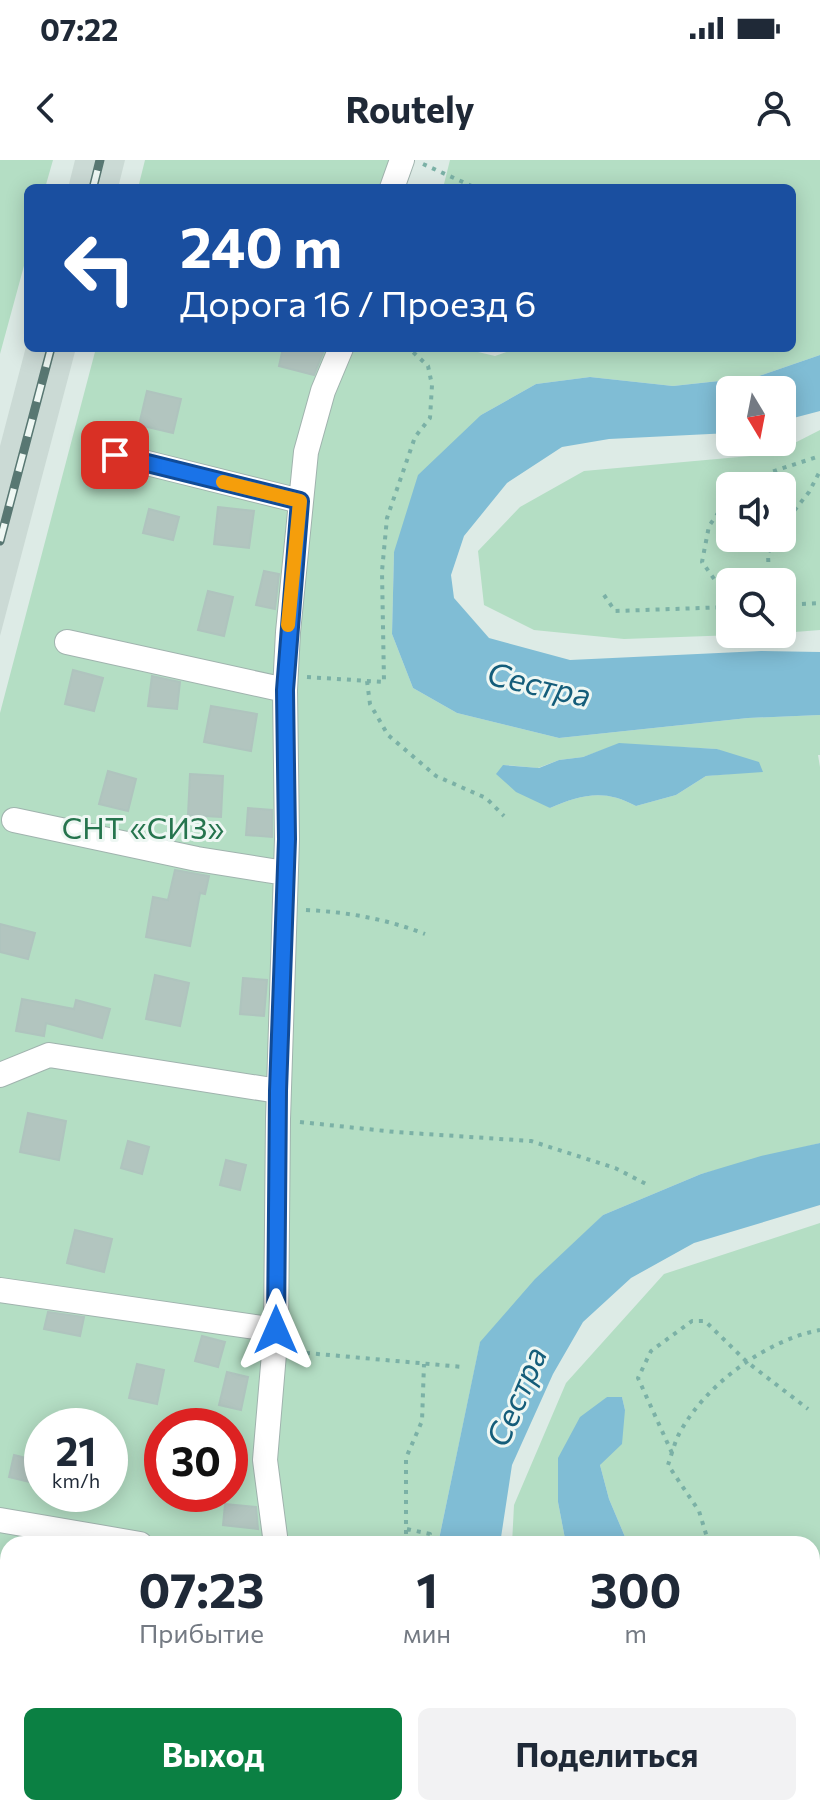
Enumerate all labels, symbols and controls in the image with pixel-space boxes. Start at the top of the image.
text: 07:22 [40,10,118,47]
icon: back [24,86,68,130]
text: Routely [345,86,475,130]
icon: person [752,86,796,130]
text: 240 m [180,211,342,280]
icon: left [48,216,152,320]
text: Дорога 16 / Проезд 6 [180,280,536,324]
north arrow [716,376,796,456]
map controls [716,376,796,648]
pin [81,421,149,489]
icon: arrive [93,433,137,477]
button: sound [716,472,796,552]
button: search [716,568,796,648]
water label: Сестра [484,652,595,714]
park label: СНТ «СИЗ» [62,808,224,845]
position arrow [234,1288,318,1372]
water label: Сестра [476,1340,554,1452]
speed limit sign: 30 [144,1408,248,1512]
text: 21 [56,1425,96,1474]
text: km/h [52,1468,100,1492]
text: 07:23 [139,1559,264,1618]
text: 1 [416,1559,438,1618]
text: 300 [590,1559,681,1618]
text: Прибытие [139,1617,264,1648]
text: мин [403,1617,451,1648]
text: m [624,1617,647,1648]
button: Выход [24,1708,402,1800]
button: Поделиться [418,1708,796,1800]

